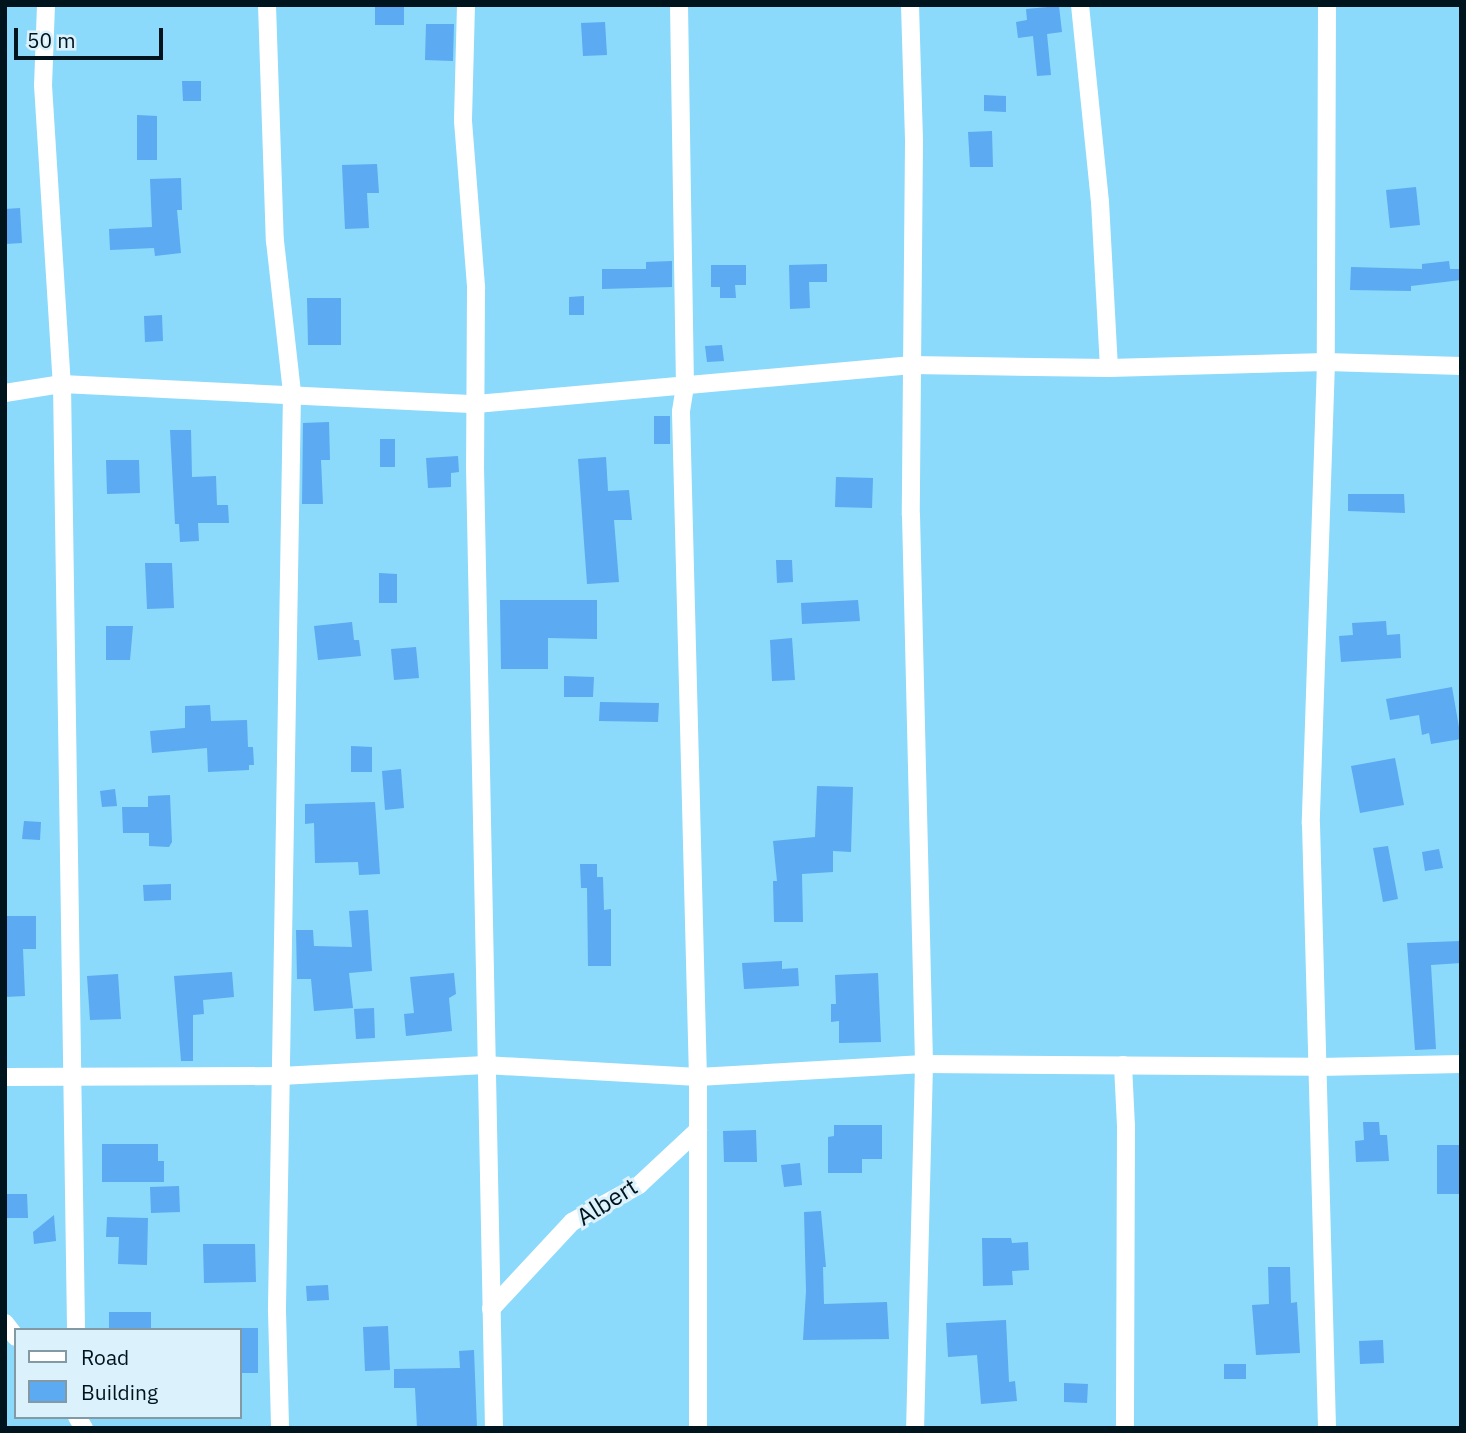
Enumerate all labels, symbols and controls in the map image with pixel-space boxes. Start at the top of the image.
scale bar [18,14,166,58]
text: 50 m [27,26,76,54]
street label: Albert [571,1172,643,1232]
legend [14,1328,242,1419]
text: Road [81,1343,129,1371]
text: Building [81,1378,158,1406]

